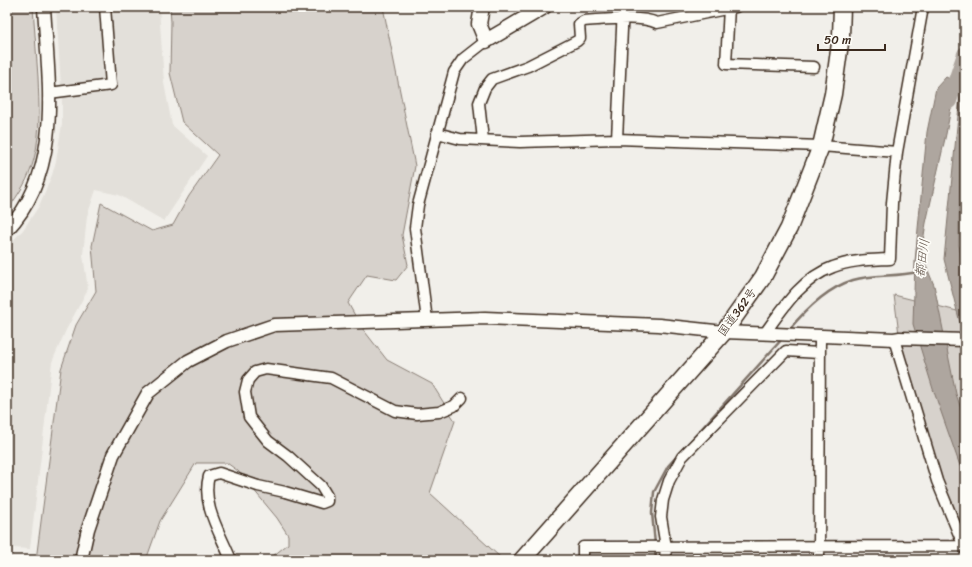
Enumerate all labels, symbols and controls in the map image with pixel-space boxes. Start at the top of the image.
scale bar [818,26,885,52]
text: 50 m [824,29,851,51]
water label: 都田川 [908,237,936,279]
street label: 国道362号 [712,283,762,341]

